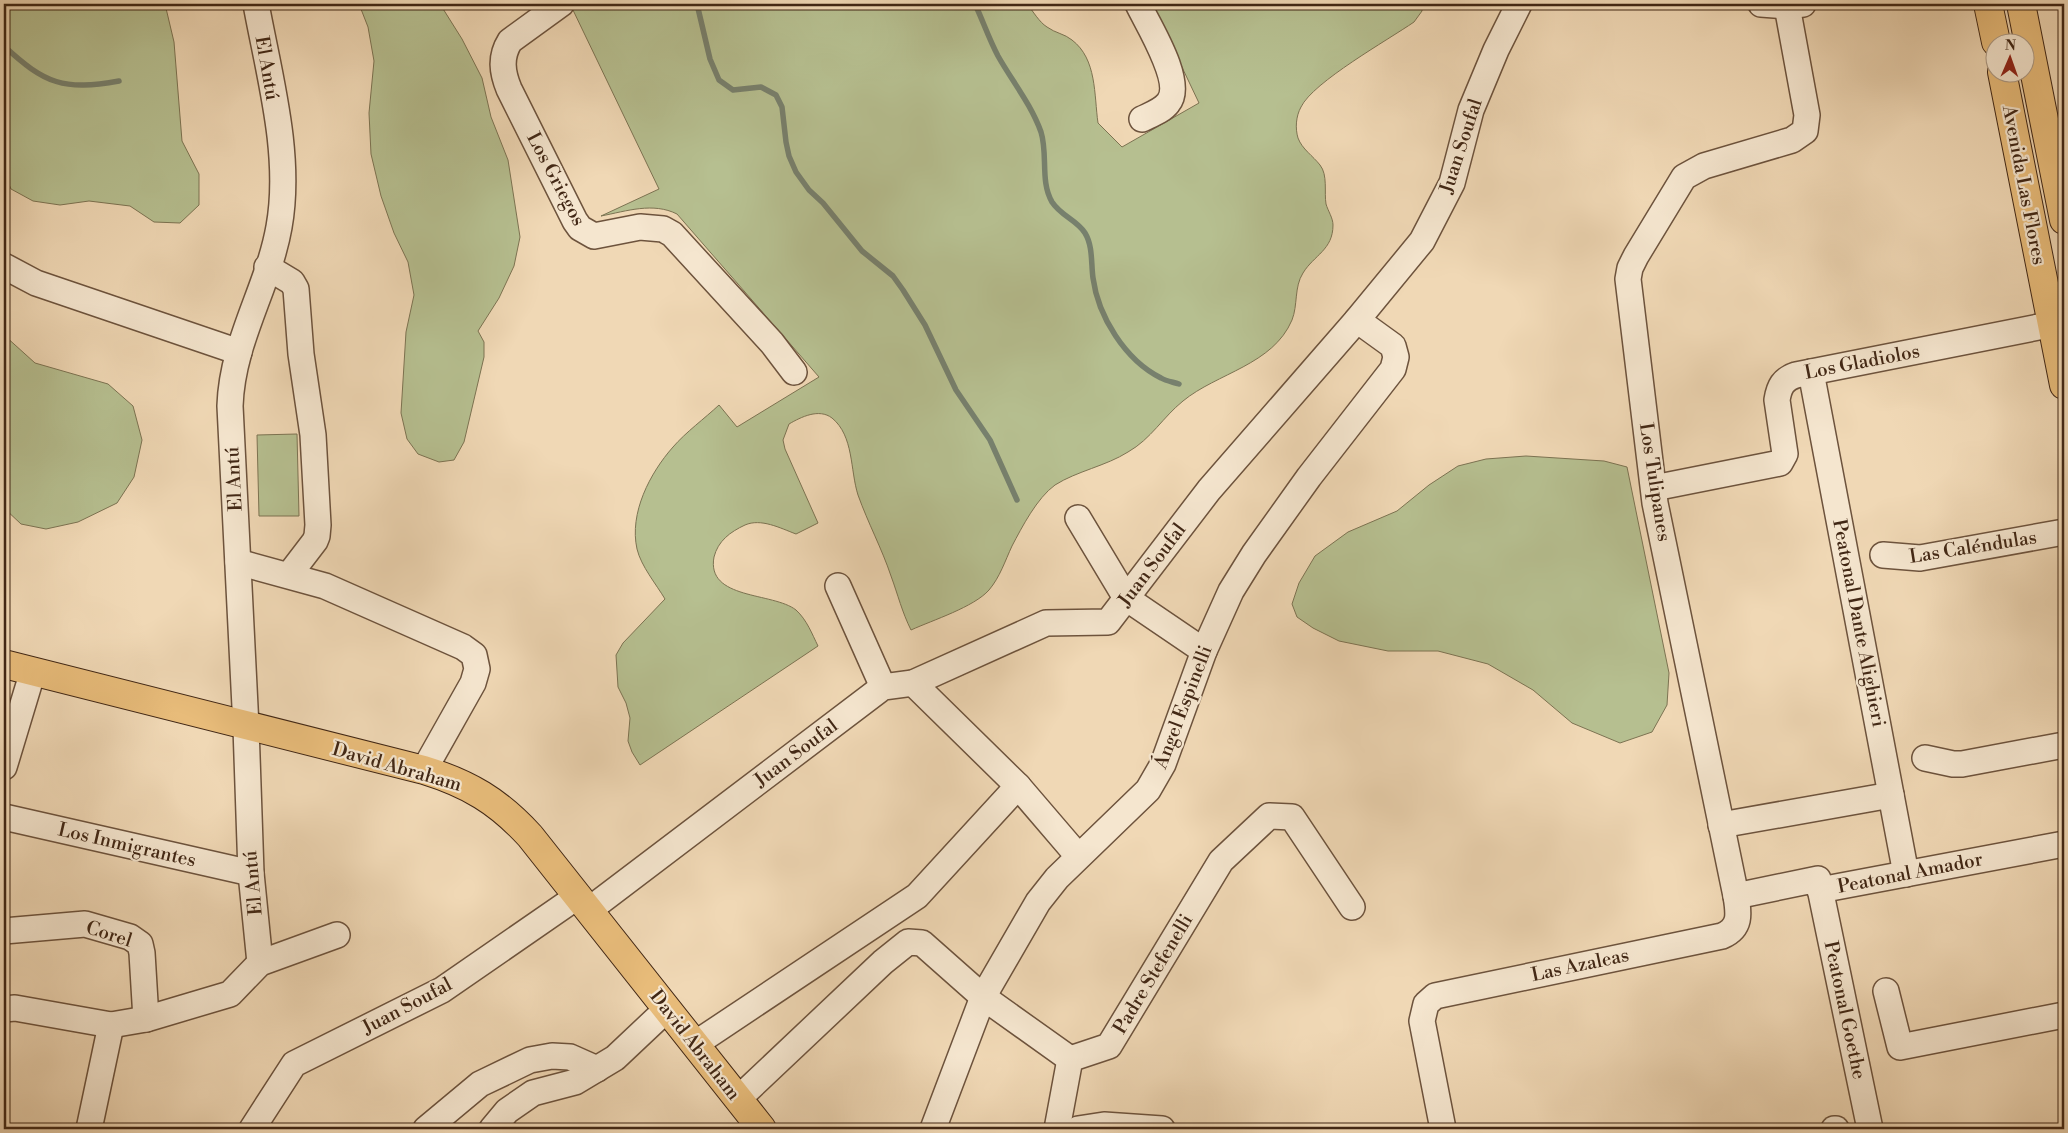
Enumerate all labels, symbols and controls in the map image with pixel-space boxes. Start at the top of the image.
north arrow [1986,32,2036,82]
street label: El Antú [250,34,284,102]
text: N [2005,37,2016,55]
street label: Juan Soufal [1434,95,1488,197]
street label: Avenida Las Flores [1997,102,2051,267]
street label: Los Griegos [521,128,591,230]
street label: Los Gladiolos [1802,339,1922,385]
street label: Los Tulipanes [1634,421,1676,543]
street label: El Antú [220,446,248,512]
street label: Peatonal Dante Alighieri [1827,517,1891,729]
street label: Juan Soufal [1112,518,1191,612]
street label: Las Caléndulas [1908,525,2038,569]
street label: Ángel Espinelli [1147,642,1218,773]
street label: Juan Soufal [749,714,843,793]
street label: David Abraham [330,737,465,797]
street label: Los Inmigrantes [56,817,198,873]
street label: Peatonal Amador [1835,847,1985,899]
street label: El Antú [238,850,268,916]
street label: Padre Stefenelli [1108,910,1198,1038]
street label: Corel [83,915,135,953]
street label: Peatonal Goethe [1819,939,1871,1081]
street label: Las Azaleas [1529,943,1631,987]
street label: Juan Soufal [357,972,456,1040]
street label: David Abraham [644,985,746,1105]

